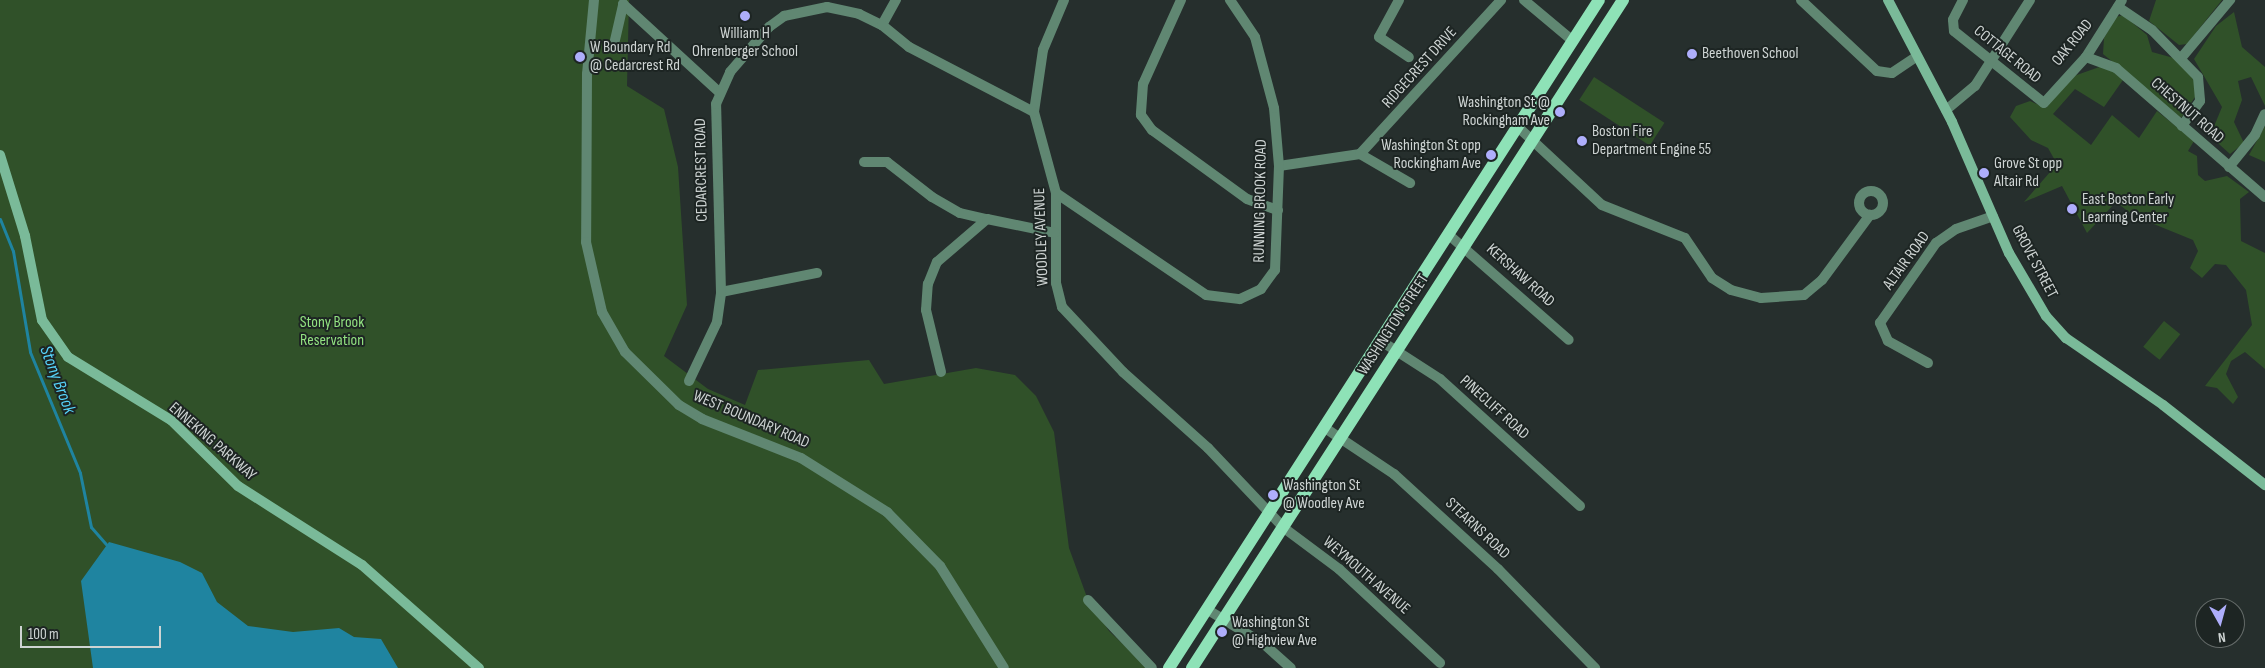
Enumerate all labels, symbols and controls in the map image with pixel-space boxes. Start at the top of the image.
marker: William H Ohrenberger School [739,10,751,22]
street label: OAK ROAD [2048,16,2098,70]
street label: COTTAGE ROAD [1969,22,2045,88]
street label: RIDGECREST DRIVE [1379,23,1461,113]
place label: William H Ohrenberger School [692,24,798,62]
place label: W Boundary Rd @ Cedarcrest Rd [590,38,680,76]
place label: Beethoven School [1702,44,1798,64]
marker: Beethoven School [1686,48,1698,60]
marker: W Boundary Rd @ Cedarcrest Rd [574,51,586,63]
street label: CHESTNUT ROAD [2146,74,2228,148]
place label: Washington St @ Rockingham Ave [1458,93,1550,131]
marker: Washington St @ Rockingham Ave [1554,106,1566,118]
street label: CEDARCREST ROAD [691,118,713,222]
place label: Boston Fire Department Engine 55 [1592,122,1711,160]
marker: Boston Fire Department Engine 55 [1576,135,1588,147]
place label: Washington St opp Rockingham Ave [1381,136,1481,174]
street label: RUNNING BROOK ROAD [1250,139,1272,263]
marker: Washington St opp Rockingham Ave [1485,149,1497,161]
place label: Grove St opp Altair Rd [1994,154,2062,192]
marker: Grove St opp Altair Rd [1978,167,1990,179]
street label: WOODLEY AVENUE [1031,187,1053,287]
place label: East Boston Early Learning Center [2082,190,2174,228]
marker: East Boston Early Learning Center [2066,203,2078,215]
street label: GROVE STREET [2007,222,2061,302]
street label: ALTAIR ROAD [1879,228,1935,294]
street label: KERSHAW ROAD [1482,240,1558,312]
street label: WASHINGTON STREET [1354,271,1434,379]
park label: Stony Brook Reservation [300,313,364,351]
water label: Stony Brook [34,343,80,417]
street label: PINECLIFF ROAD [1455,372,1533,444]
street label: WEST BOUNDARY ROAD [690,387,812,453]
street label: ENNEKING PARKWAY [164,399,260,485]
place label: Washington St @ Woodley Ave [1283,476,1365,514]
marker: Washington St @ Woodley Ave [1267,489,1279,501]
street label: STEARNS ROAD [1441,494,1513,564]
street label: WEYMOUTH AVENUE [1319,533,1413,619]
north arrow [2195,598,2245,648]
place label: Washington St @ Highview Ave [1232,613,1317,651]
scale bar [22,616,164,648]
text: 100 m [28,625,59,644]
marker: Washington St @ Highview Ave [1216,626,1228,638]
text: N [2217,628,2227,646]

